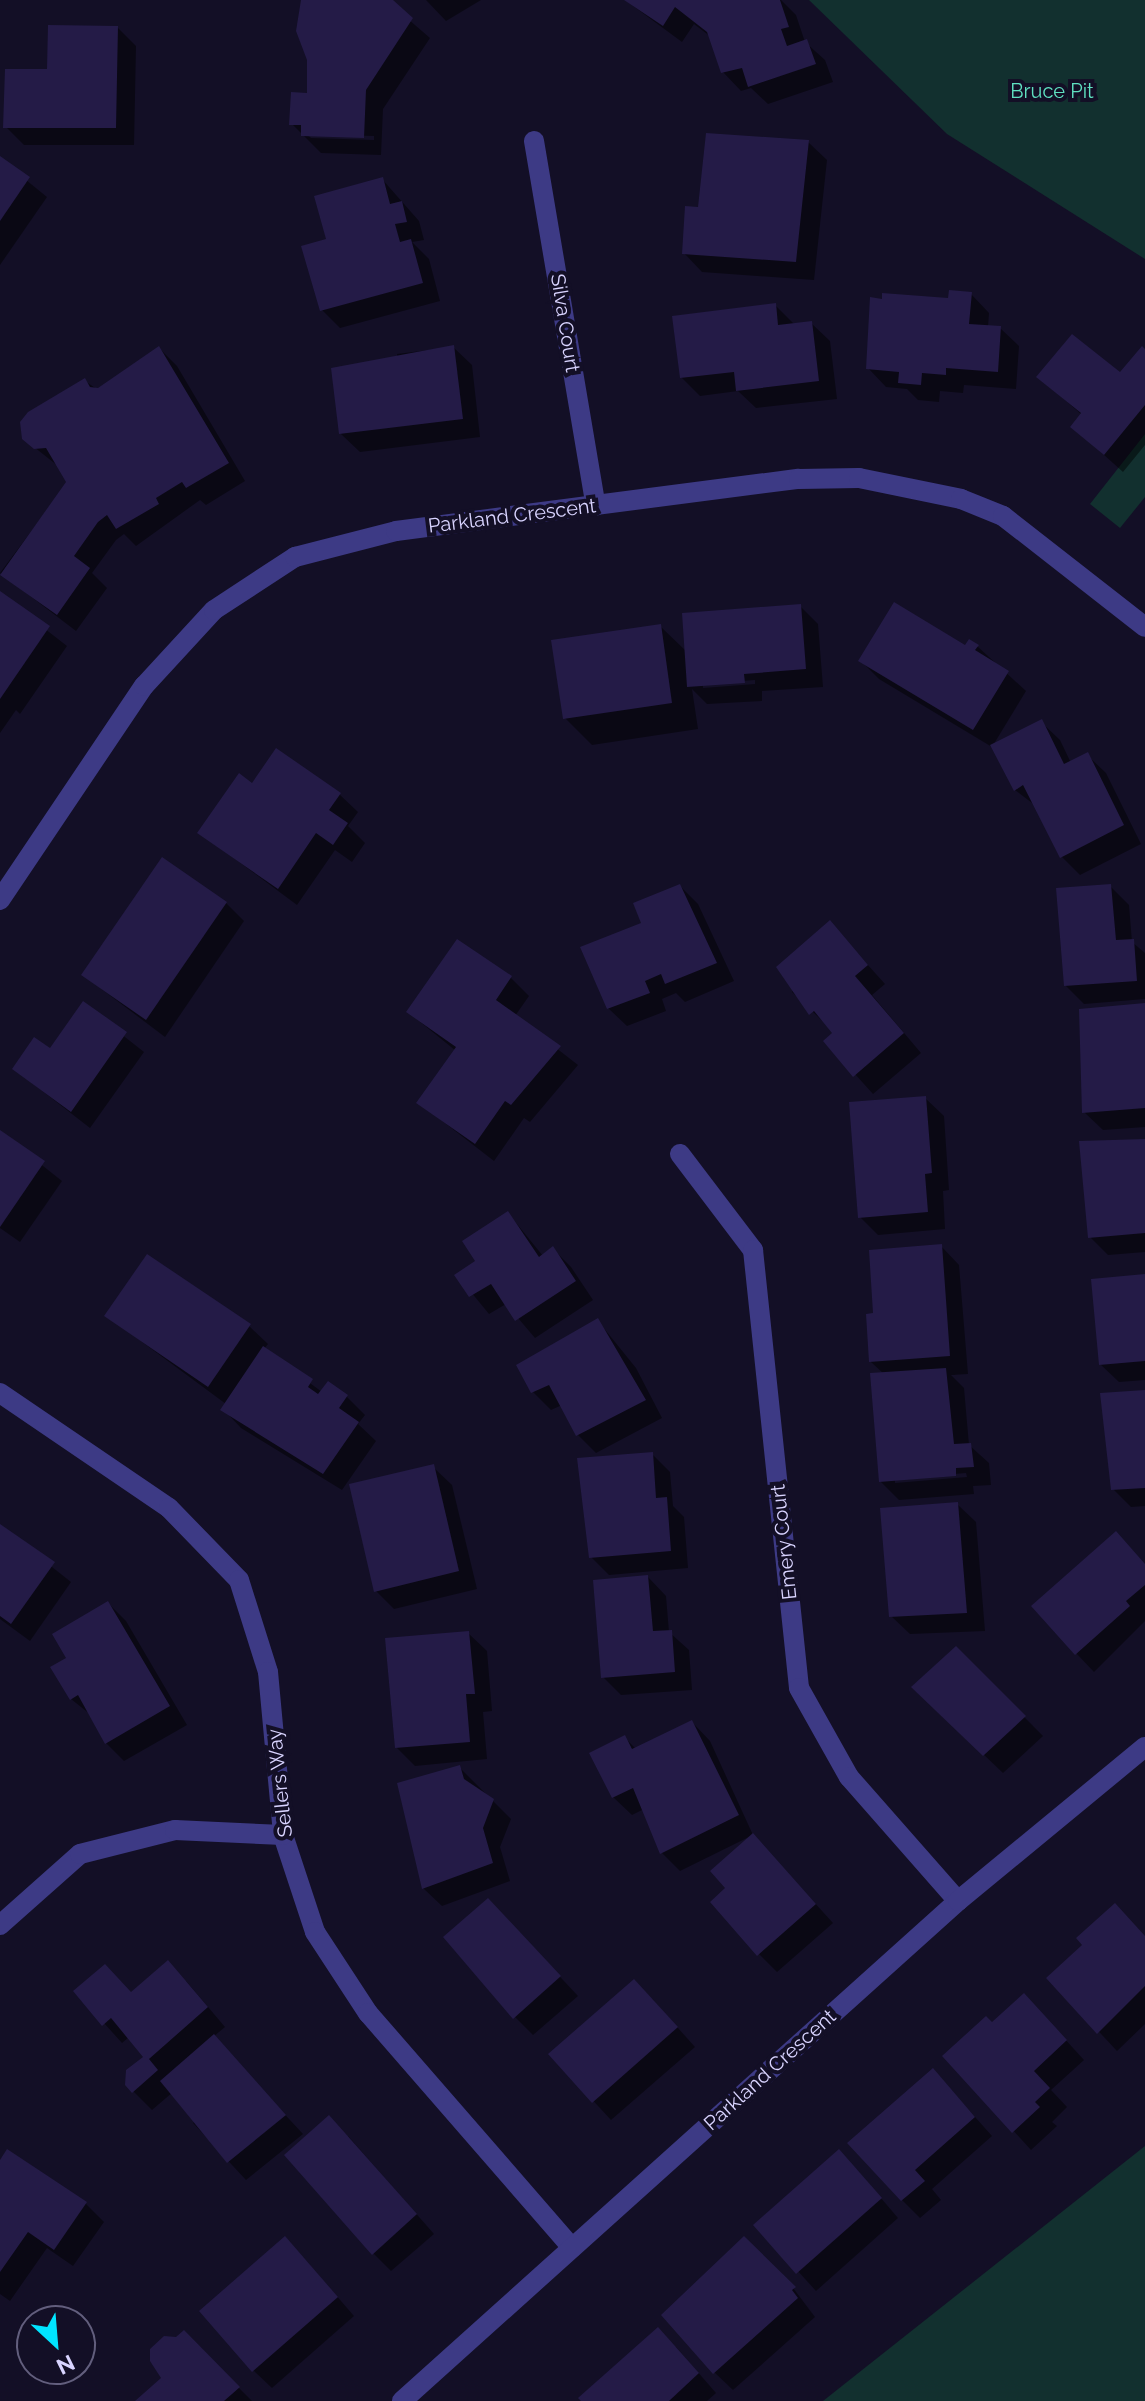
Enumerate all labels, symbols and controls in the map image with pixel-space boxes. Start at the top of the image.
park label: Bruce Pit [1010,79,1094,103]
street label: Silva Court [545,272,585,374]
street label: Parkland Crescent [427,494,597,538]
street label: Emery Court [766,1483,802,1601]
street label: Sellers Way [262,1727,298,1839]
street label: Parkland Crescent [699,2005,841,2135]
north arrow [16,2305,96,2385]
text: N [52,2349,79,2380]

